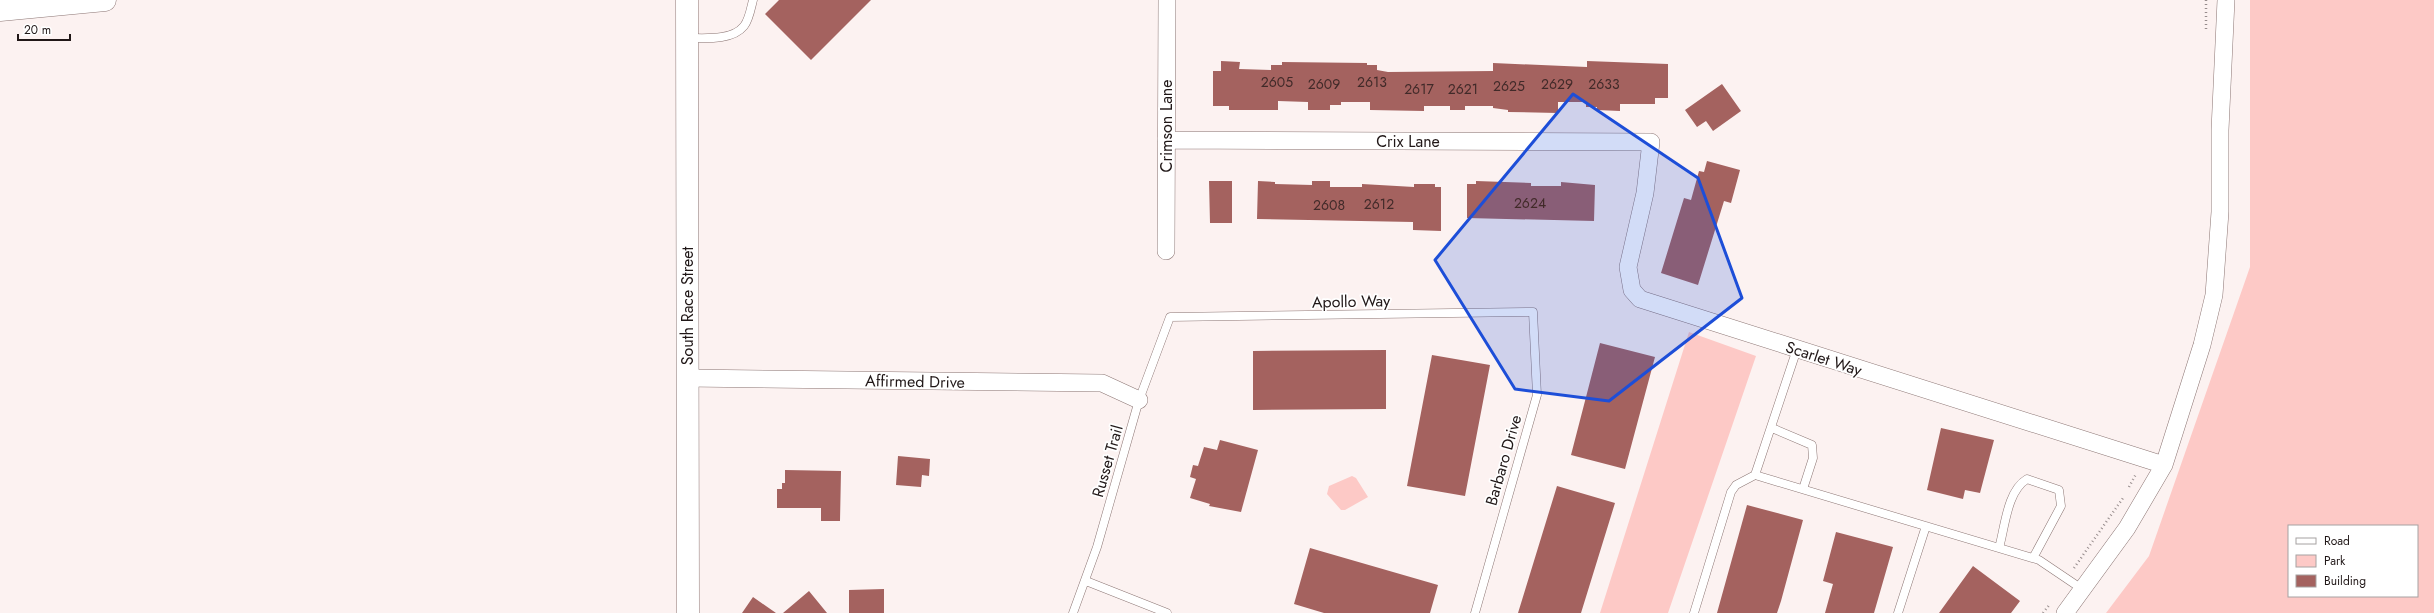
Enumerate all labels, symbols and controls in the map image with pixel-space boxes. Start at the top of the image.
scale bar [18,16,70,42]
text: 20 m [24,21,51,39]
house number: 2605 [1261,72,1293,92]
house number: 2613 [1357,72,1387,92]
house number: 2609 [1308,74,1340,94]
house number: 2629 [1541,74,1573,94]
house number: 2633 [1588,74,1620,94]
house number: 2625 [1493,76,1525,96]
street label: Crimson Lane [1155,79,1178,173]
house number: 2617 [1404,79,1434,99]
house number: 2621 [1448,79,1478,99]
street label: Crix Lane [1376,130,1440,153]
house number: 2624 [1514,193,1546,213]
house number: 2612 [1364,194,1394,214]
house number: 2608 [1313,195,1345,215]
street label: South Race Street [676,247,699,365]
street label: Apollo Way [1312,289,1391,314]
street label: Scarlet Way [1783,335,1866,382]
street label: Affirmed Drive [865,369,965,394]
street label: Barbaro Drive [1480,412,1527,508]
street label: Russet Trail [1086,422,1129,500]
legend [2288,525,2418,597]
text: Road [2324,532,2350,550]
text: Park [2324,552,2346,570]
text: Building [2324,572,2366,590]

